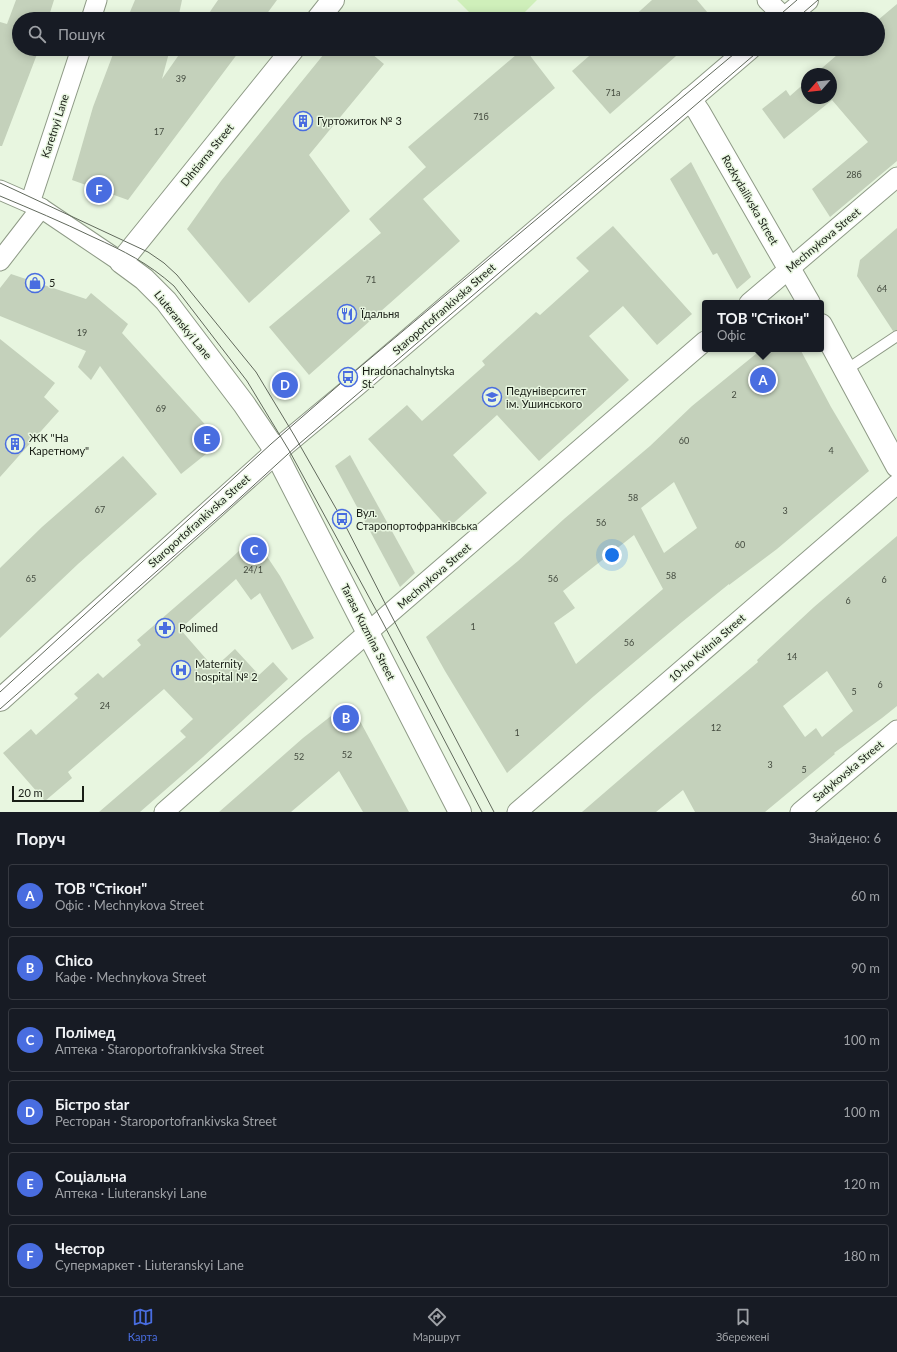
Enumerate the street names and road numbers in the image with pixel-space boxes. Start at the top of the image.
street label: Karetnyi Lane [38,92,71,159]
street label: Dihtiarna Street [177,121,236,189]
street label: Rozkydailivska Street [719,153,781,247]
street label: Mechnykova Street [783,205,863,275]
street label: Staroportofrankivska Street [389,260,498,357]
street label: Liuteranskyi Lane [152,288,215,362]
street label: Staroportofrankivska Street [145,471,252,570]
street label: Mechnykova Street [394,540,473,611]
street label: Tarasa Kuzmina Street [339,581,398,682]
street label: 10-ho Kvitnia Street [666,611,748,684]
street label: Sadykovska Street [810,737,885,804]

